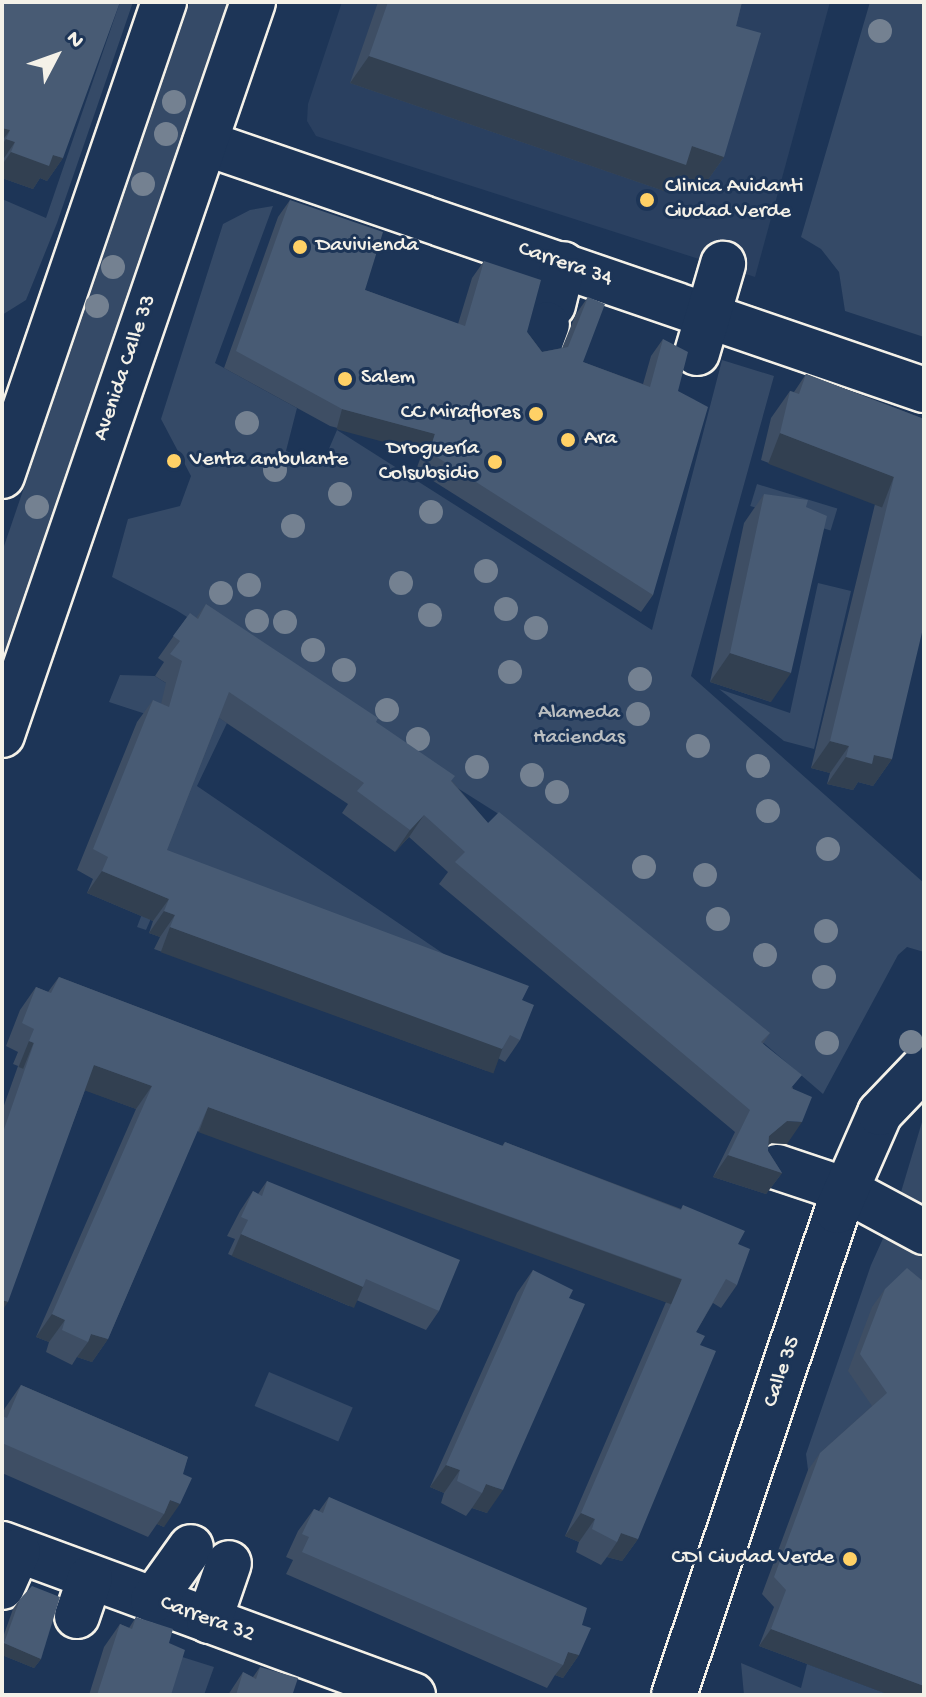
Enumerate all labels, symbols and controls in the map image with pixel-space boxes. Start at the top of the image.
north arrow [16,16,96,96]
text: N [60,26,89,54]
place label: Clinica Avidanti Ciudad Verde [665,174,803,226]
marker: Clinica Avidanti Ciudad Verde [636,189,658,211]
place label: Davivienda [316,234,418,260]
street label: Carrera 34 [514,237,616,293]
marker: Davivienda [291,238,309,256]
street label: Avenida Calle 33 [89,291,163,445]
place label: Salem [361,366,415,392]
marker: Salem [336,370,354,388]
place label: CC Miraflores [401,401,520,427]
marker: CC Miraflores [527,405,545,423]
place label: Ara [584,427,617,453]
marker: Ara [559,431,577,449]
place label: Droguería Colsubsidio [379,436,479,488]
place label: Venta ambulante [190,448,348,474]
marker: Venta ambulante [165,452,183,470]
marker: Droguería Colsubsidio [486,453,504,471]
park label: Alameda Haciendas [533,700,625,752]
street label: Calle 35 [759,1333,807,1411]
place label: CDI Ciudad Verde [671,1546,834,1572]
marker: CDI Ciudad Verde [841,1550,859,1568]
street label: Carrera 32 [156,1591,258,1649]

